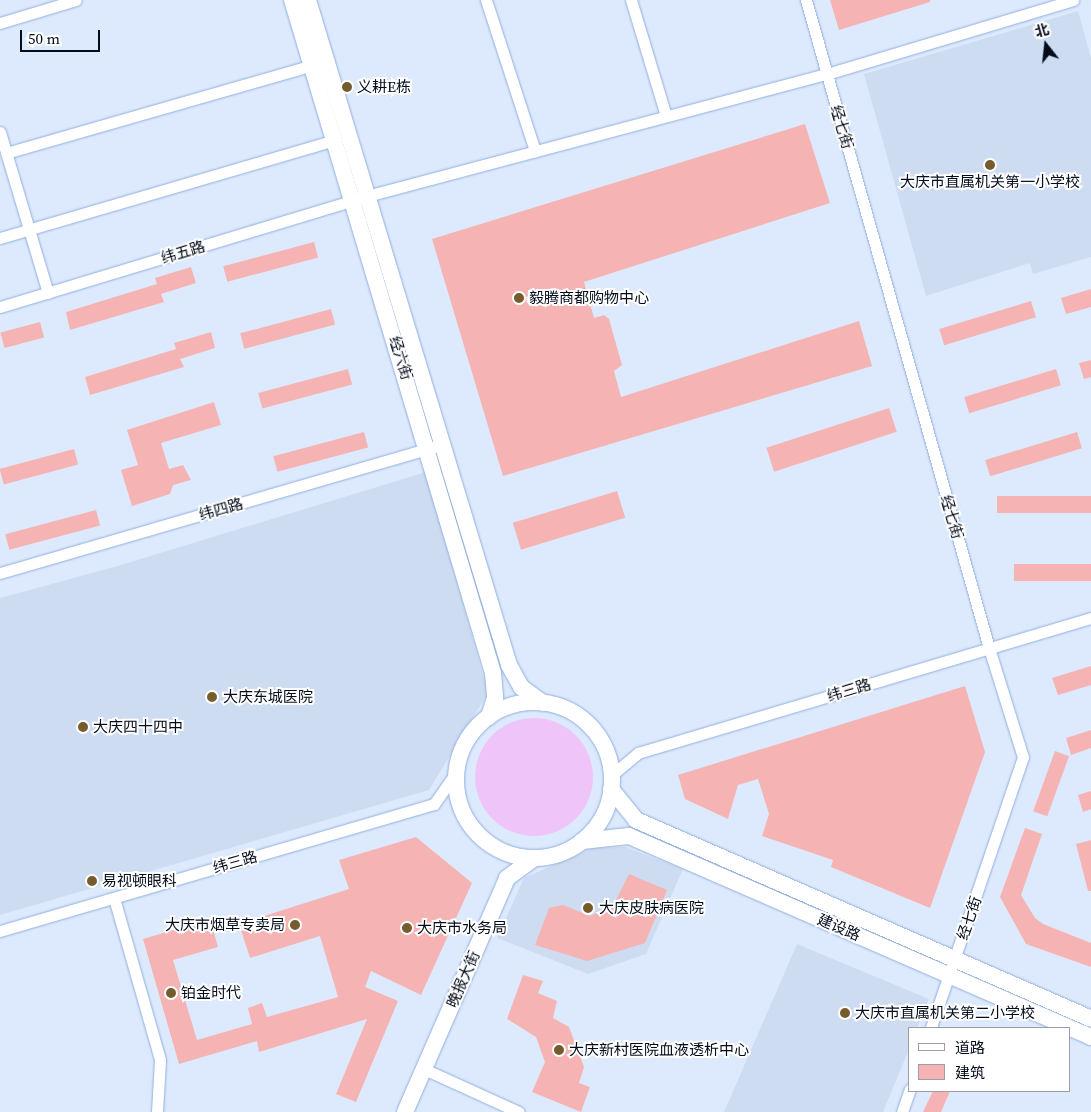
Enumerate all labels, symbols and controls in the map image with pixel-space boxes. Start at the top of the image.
text: 北 [1032,19,1051,42]
scale bar [22,20,102,52]
north arrow [1021,20,1071,70]
text: 50 m [28,28,60,49]
place label: 义耕E栋 [357,78,411,96]
marker: 义耕E栋 [341,81,353,93]
street label: 经七街 [827,103,857,151]
marker: 大庆市直属机关第一小学校 [984,159,996,171]
place label: 大庆市直属机关第一小学校 [900,173,1080,191]
street label: 纬五路 [159,237,207,267]
place label: 毅腾商都购物中心 [529,289,649,307]
marker: 毅腾商都购物中心 [513,292,525,304]
street label: 经六街 [386,334,416,382]
street label: 经七街 [937,493,967,541]
street label: 纬四路 [197,494,245,524]
street label: 纬三路 [825,675,873,705]
place label: 大庆东城医院 [223,688,313,706]
marker: 大庆东城医院 [205,690,219,704]
place label: 大庆四十四中 [93,718,183,736]
marker: 大庆四十四中 [77,721,89,733]
street label: 纬三路 [211,847,259,877]
place label: 易视顿眼科 [102,872,177,890]
marker: 易视顿眼科 [86,875,98,887]
street label: 经七街 [953,894,985,942]
place label: 大庆皮肤病医院 [599,899,704,917]
marker: 大庆皮肤病医院 [581,901,595,915]
street label: 建设路 [815,910,863,944]
place label: 大庆市烟草专卖局 [165,916,285,934]
marker: 大庆市烟草专卖局 [289,919,301,931]
place label: 大庆市水务局 [417,919,507,937]
marker: 大庆市水务局 [401,922,413,934]
street label: 晚报大街 [443,948,483,1010]
place label: 铂金时代 [181,984,241,1002]
marker: 铂金时代 [165,987,177,999]
place label: 大庆市直属机关第二小学校 [855,1004,1035,1022]
marker: 大庆市直属机关第二小学校 [839,1007,851,1019]
legend [908,1027,1071,1092]
text: 道路 [955,1037,985,1058]
place label: 大庆新村医院血液透析中心 [569,1041,749,1059]
marker: 大庆新村医院血液透析中心 [553,1044,565,1056]
text: 建筑 [955,1062,985,1083]

